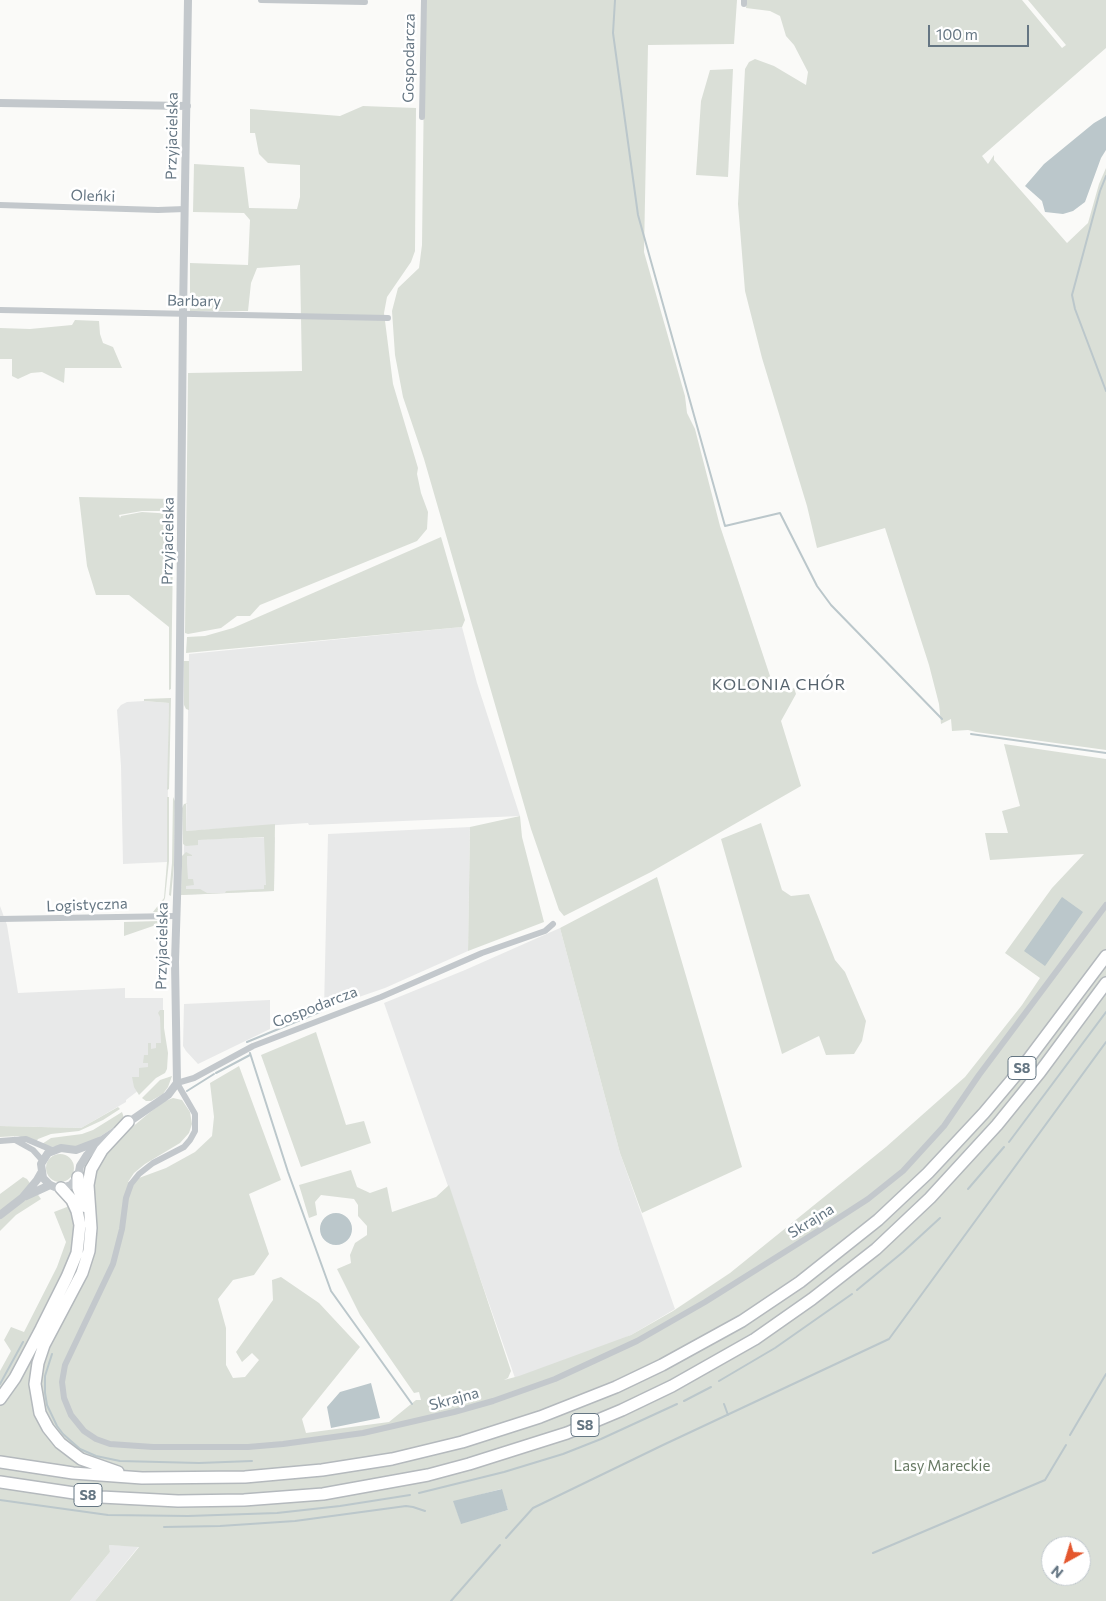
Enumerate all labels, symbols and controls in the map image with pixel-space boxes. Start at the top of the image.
street label: Gospodarcza [399,13,419,103]
scale bar [931,15,1032,47]
text: 100 m [936,25,978,43]
street label: Przyjacielska [162,92,182,180]
street label: Oleńki [70,186,116,206]
street label: Barbary [167,292,221,310]
street label: Przyjacielska [158,497,178,585]
district label: KOLONIA CHÓR [710,675,848,695]
street label: Logistyczna [46,895,128,915]
street label: Przyjacielska [152,902,172,990]
street label: Gospodarcza [270,983,360,1031]
road number: S8 [1008,1056,1036,1080]
street label: Skrajna [785,1200,837,1242]
street label: Skrajna [427,1384,481,1414]
road number: S8 [571,1414,599,1436]
park label: Lasy Mareckie [894,1457,990,1475]
road number: S8 [74,1484,102,1506]
north arrow [1041,1536,1091,1586]
text: N [1047,1562,1066,1582]

